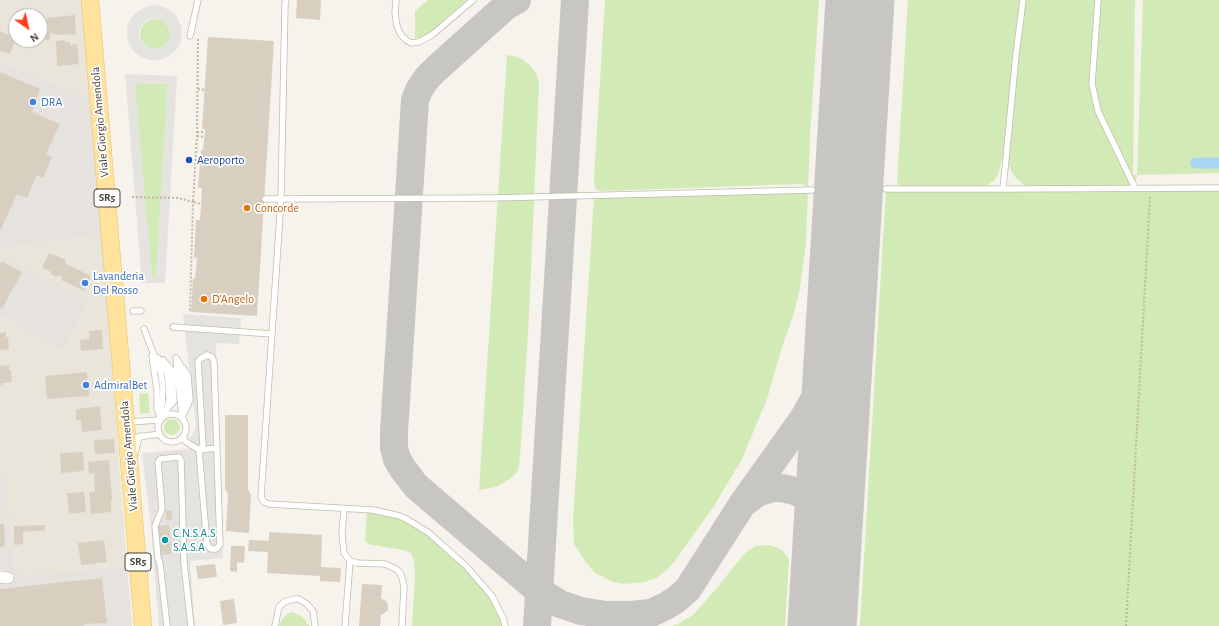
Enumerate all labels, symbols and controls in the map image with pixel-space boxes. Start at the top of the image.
north arrow [8,8,48,48]
text: N [28,31,41,44]
street label: Viale Giorgio Amendola [88,66,112,178]
place label: DRA [41,95,62,109]
marker: DRA [28,97,38,107]
place label: Aeroporto [197,153,244,167]
marker: Aeroporto [184,155,194,165]
road number: SR5 [94,189,120,207]
place label: Concorde [255,201,299,215]
marker: Concorde [242,203,252,213]
place label: Lavanderia Del Rosso [93,269,144,297]
marker: Lavanderia Del Rosso [80,278,90,288]
place label: D'Angelo [212,292,254,306]
marker: D'Angelo [199,294,209,304]
place label: AdmiralBet [94,378,147,392]
marker: AdmiralBet [81,380,91,390]
street label: Viale Giorgio Amendola [117,400,141,512]
place label: C.N.S.A.S S.A.S.A [173,526,216,554]
marker: C.N.S.A.S S.A.S.A [160,535,170,545]
road number: SR5 [125,553,151,571]

